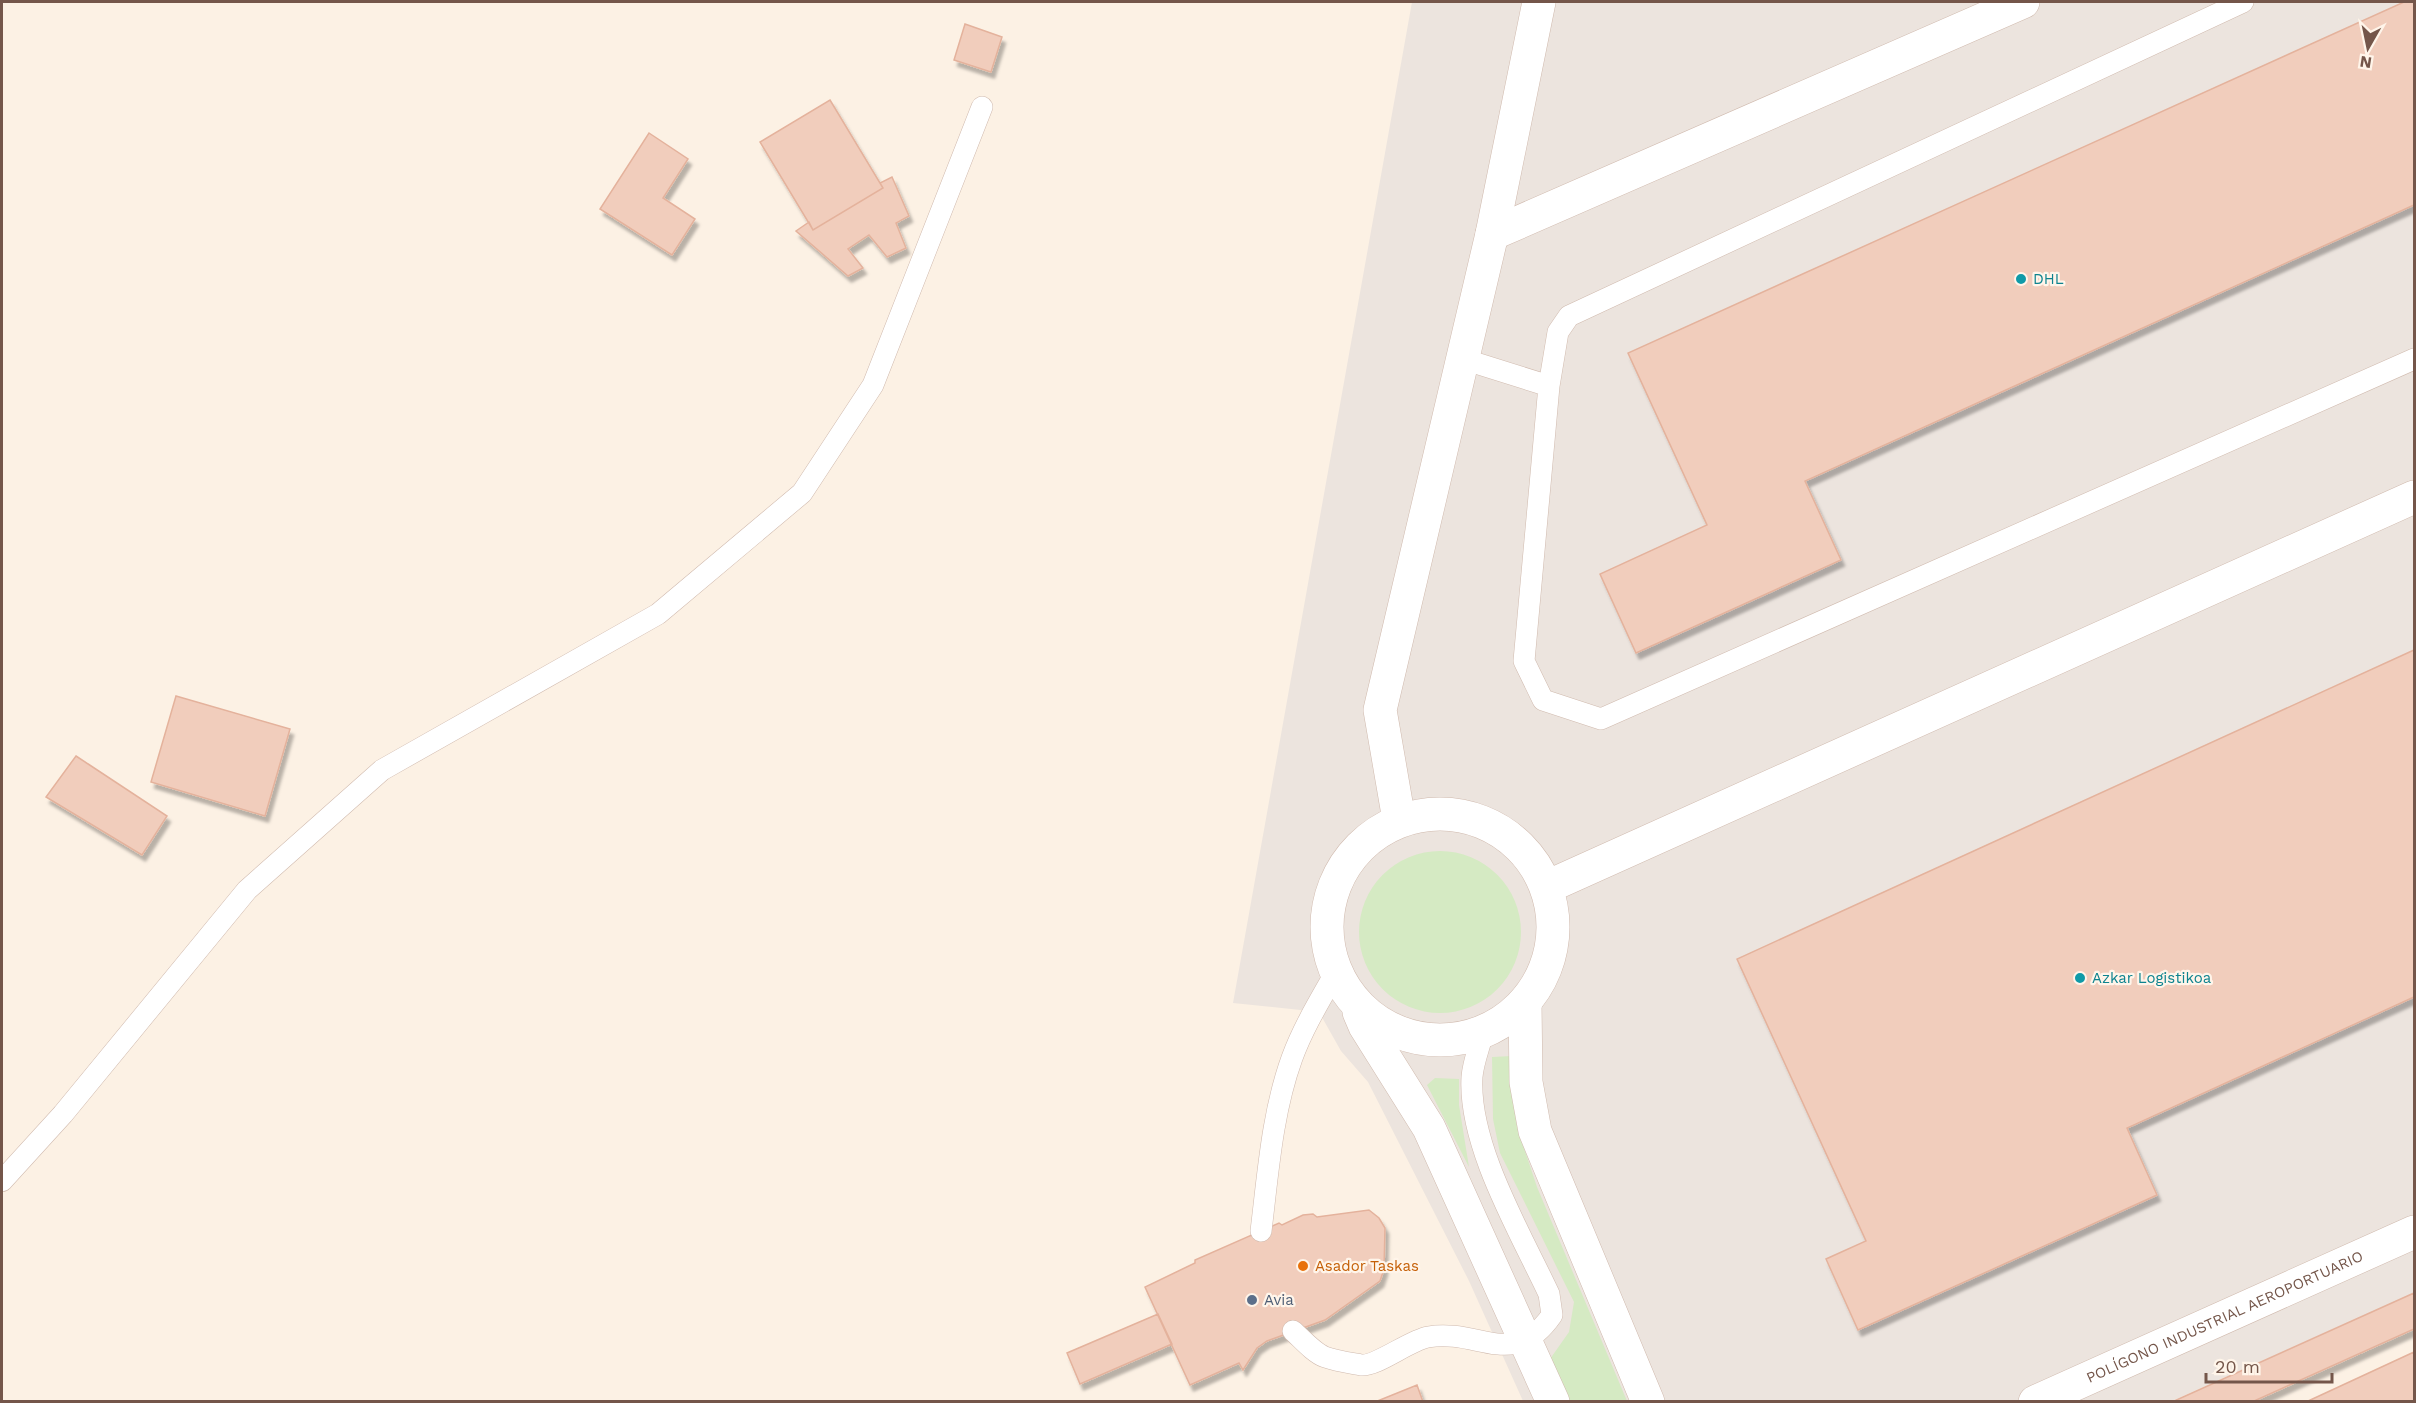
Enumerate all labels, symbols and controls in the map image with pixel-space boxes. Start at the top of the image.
north arrow [2338,18,2398,78]
text: N [2358,52,2373,73]
place label: DHL [2033,270,2064,288]
marker: DHL [2014,272,2028,286]
place label: Azkar Logistikoa [2092,969,2212,987]
marker: Azkar Logistikoa [2073,971,2087,985]
street label: POLÍGONO INDUSTRIAL AEROPORTUARIO [2084,1247,2366,1387]
place label: Asador Taskas [1315,1257,1419,1275]
marker: Asador Taskas [1296,1259,1310,1273]
place label: Avia [1264,1291,1294,1309]
marker: Avia [1245,1293,1259,1307]
scale bar [2206,1346,2332,1384]
text: 20 m [2215,1356,2260,1377]

